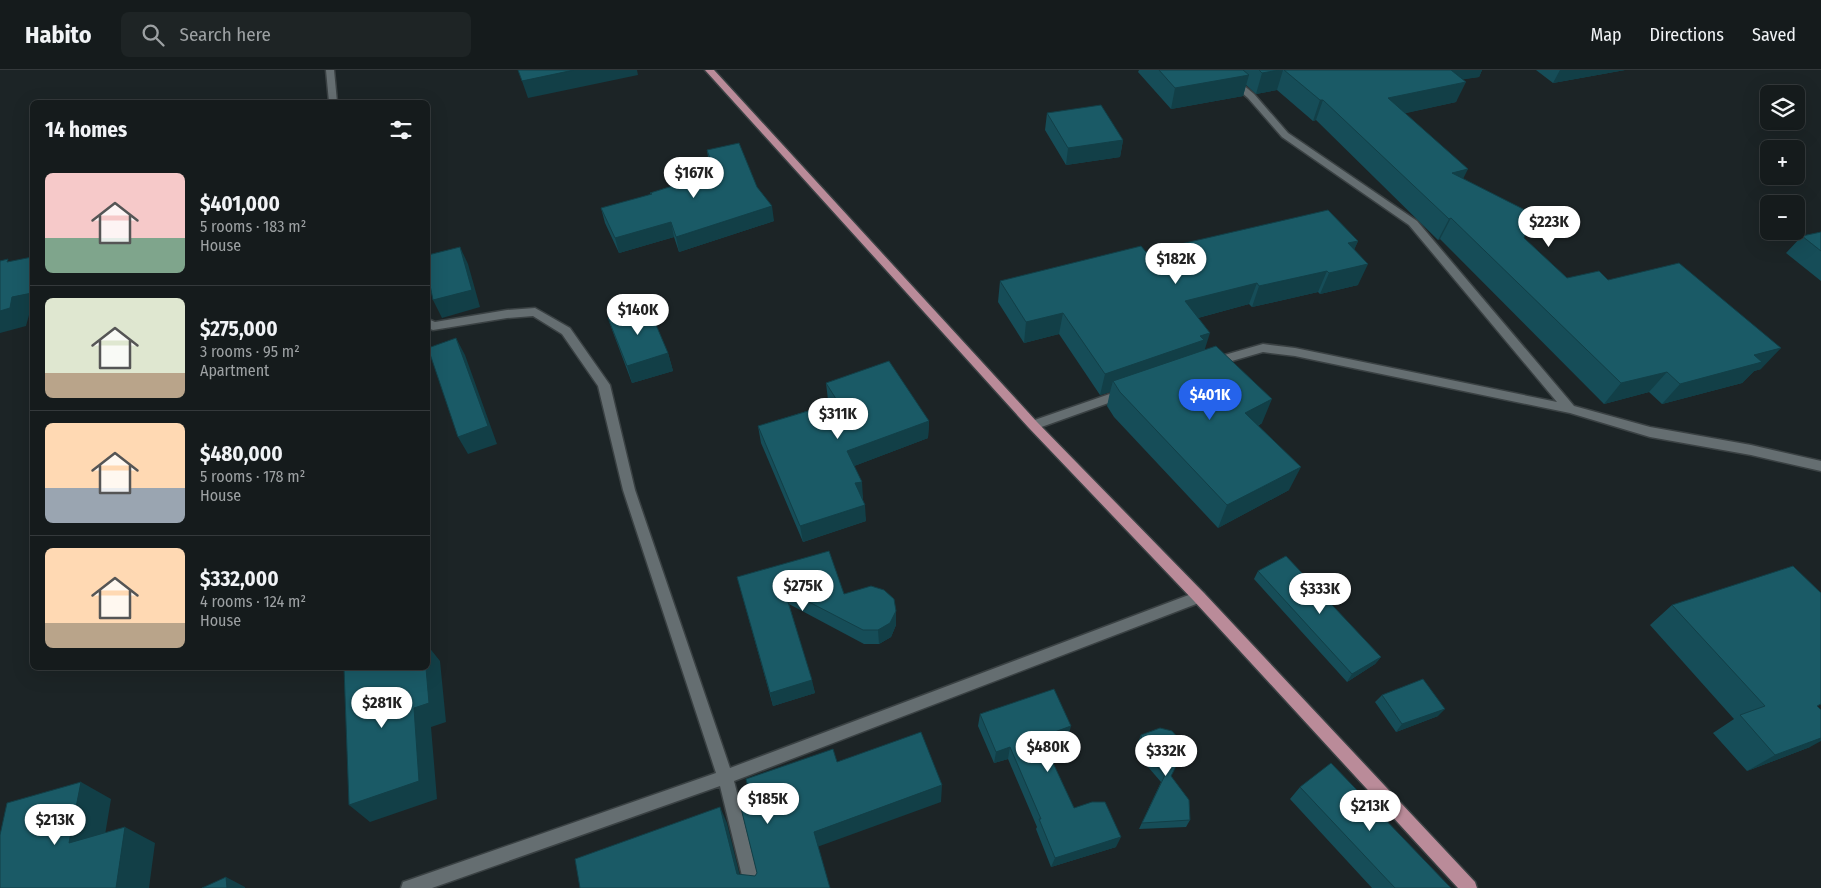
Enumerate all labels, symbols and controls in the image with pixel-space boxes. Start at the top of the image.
search box [121,12,471,57]
text: Habito [25,21,91,49]
icon: search [139,21,167,49]
text: Search here [179,23,271,46]
text: Map [1590,24,1622,46]
text: Directions [1650,24,1724,46]
text: Saved [1752,24,1796,46]
map controls [1760,85,1805,240]
button: layers [1760,85,1805,130]
icon: filters [387,116,415,144]
text: 14 homes [45,117,127,143]
button: + [1760,140,1805,185]
pin: $167K [659,156,729,199]
text: $167K [675,163,713,182]
text: $401,000 [200,191,280,217]
icon: home [85,193,145,253]
button: − [1760,195,1805,240]
pin: $223K [1514,206,1584,248]
text: $223K [1529,212,1569,231]
text: 5 rooms · 183 m² [200,217,306,236]
text: House [200,236,241,255]
pin: $182K [1141,242,1211,285]
text: $182K [1156,249,1196,268]
pin: $140K [603,294,673,336]
text: $140K [618,300,658,319]
text: $275,000 [200,316,278,342]
icon: home [85,318,145,378]
text: 3 rooms · 95 m² [200,342,300,361]
text: Apartment [200,361,269,380]
pin: $401K [1175,378,1245,421]
text: $401K [1190,385,1230,404]
pin: $311K [803,398,873,440]
text: $311K [819,404,857,423]
text: $480,000 [200,441,283,467]
icon: home [85,443,145,503]
text: 5 rooms · 178 m² [200,467,305,486]
text: House [200,486,241,505]
text: $332,000 [200,566,279,592]
icon: home [85,568,145,628]
pin: $275K [768,570,838,612]
pin: $333K [1285,572,1355,615]
text: $275K [784,576,822,595]
text: $333K [1300,579,1340,598]
text: 4 rooms · 124 m² [200,592,306,611]
text: House [200,611,241,630]
pin: $281K [347,686,417,729]
text: $281K [362,693,402,712]
pin: $480K [1013,730,1083,773]
pin: $332K [1131,734,1201,777]
text: $480K [1027,737,1069,756]
text: $332K [1146,741,1186,760]
pin: $185K [733,782,803,825]
text: $185K [748,789,788,808]
pin: $213K [1335,790,1405,832]
text: $213K [1351,796,1389,815]
pin: $213K [20,804,90,846]
text: $213K [36,810,74,829]

